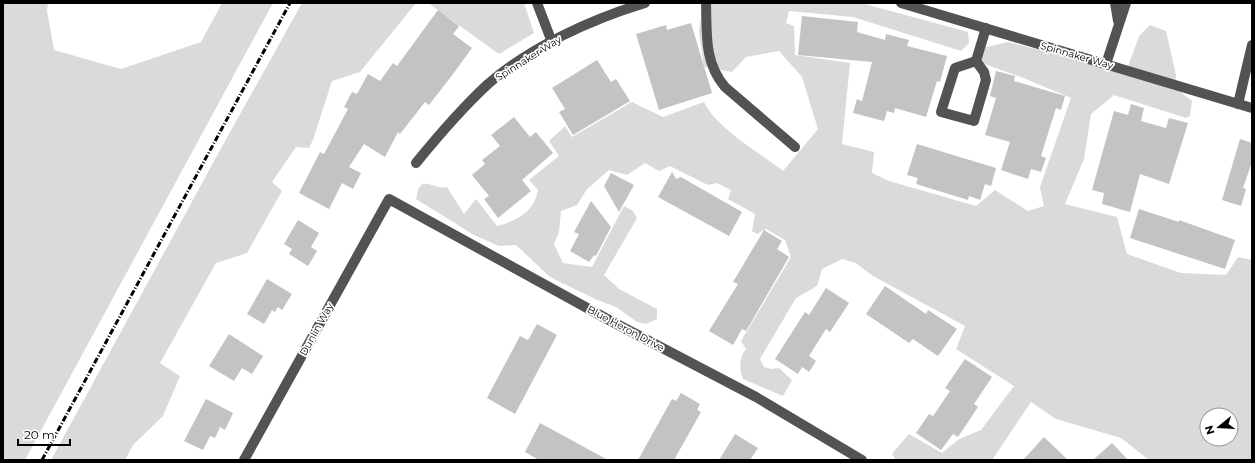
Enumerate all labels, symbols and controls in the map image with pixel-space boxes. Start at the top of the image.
street label: Spinnaker Way [493,33,564,84]
street label: Spinnaker Way [1039,39,1115,72]
street label: Dunlin Way [297,300,337,358]
street label: Blue Heron Drive [585,303,667,354]
north arrow [1199,407,1239,447]
scale bar [18,421,70,447]
text: N [1201,424,1218,436]
text: 20 m [24,427,55,442]

